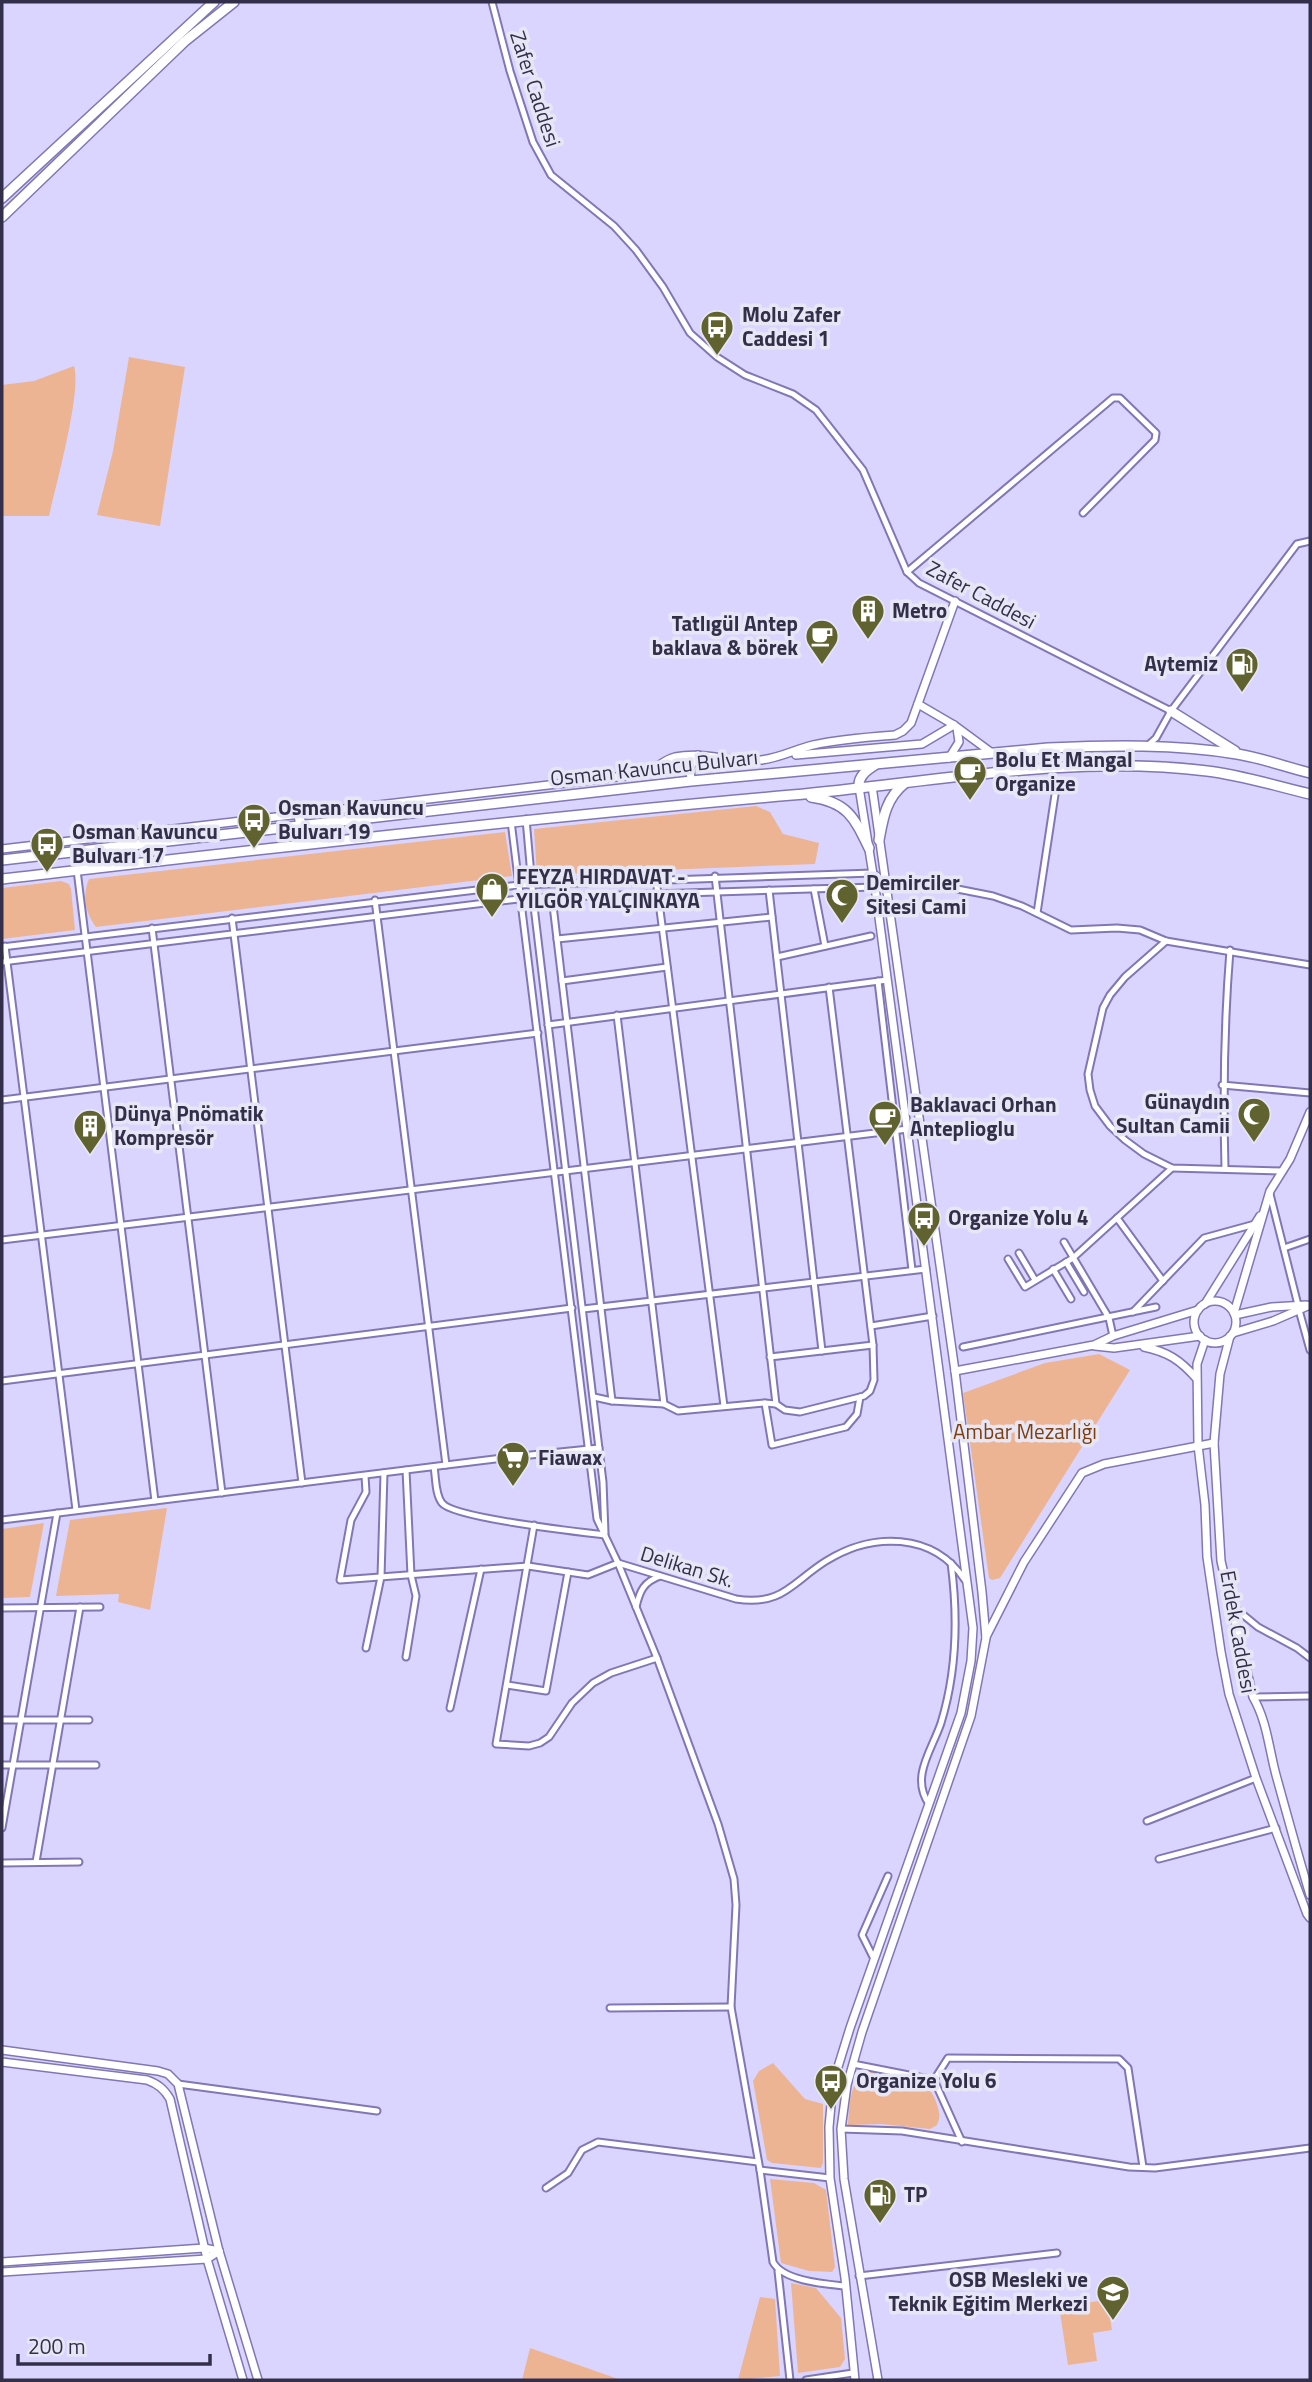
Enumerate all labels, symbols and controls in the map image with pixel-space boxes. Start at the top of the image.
street label: Zafer Caddesi [502,27,570,151]
place label: Molu Zafer Caddesi 1 [742,298,841,354]
bus stop icon: Molu Zafer Caddesi 1 [698,308,736,357]
street label: Zafer Caddesi [921,552,1042,636]
building icon: Metro [849,592,887,641]
place label: Metro [892,594,947,626]
place label: Tatlıgül Antep baklava & börek [652,607,798,663]
cafe icon: Tatlıgül Antep baklava & börek [803,617,841,666]
fuel station icon: Aytemiz [1223,645,1261,694]
place label: Aytemiz [1144,647,1218,679]
street label: Osman Kavuncu Bulvarı [548,740,759,794]
place label: Bolu Et Mangal Organize [995,743,1133,799]
cafe icon: Bolu Et Mangal Organize [951,753,989,802]
place label: Osman Kavuncu Bulvarı 19 [278,791,424,847]
bus stop icon: Osman Kavuncu Bulvarı 19 [235,801,273,850]
place label: Osman Kavuncu Bulvarı 17 [72,815,218,871]
bus stop icon: Osman Kavuncu Bulvarı 17 [28,825,66,874]
place label: FEYZA HIRDAVAT - YILGÖR YALÇINKAYA [516,860,700,916]
place label: Demirciler Sitesi Cami [866,866,966,922]
shop icon: FEYZA HIRDAVAT - YILGÖR YALÇINKAYA [473,870,511,919]
mosque icon: Demirciler Sitesi Cami [823,876,861,925]
place label: Günaydın Sultan Camii [1116,1085,1230,1141]
place label: Baklavaci Orhan Anteplioglu [910,1088,1057,1144]
mosque icon: Günaydın Sultan Camii [1235,1095,1273,1144]
place label: Dünya Pnömatik Kompresör [114,1097,264,1153]
cafe icon: Baklavaci Orhan Anteplioglu [866,1098,904,1147]
building icon: Dünya Pnömatik Kompresör [71,1107,109,1156]
bus stop icon: Organize Yolu 4 [905,1199,943,1248]
place label: Organize Yolu 4 [948,1201,1088,1233]
park label: Ambar Mezarlığı [953,1415,1097,1447]
supermarket icon: Fiawax [494,1439,532,1488]
place label: Fiawax [538,1441,602,1473]
street label: Delikan Sk. [637,1537,738,1595]
street label: Erdek Caddesi [1212,1568,1266,1696]
bus stop icon: Organize Yolu 6 [812,2062,850,2111]
place label: Organize Yolu 6 [856,2064,997,2096]
fuel station icon: TP [861,2176,899,2225]
place label: TP [904,2178,927,2210]
place label: OSB Mesleki ve Teknik Eğitim Merkezi [888,2263,1088,2319]
school or university icon: OSB Mesleki ve Teknik Eğitim Merkezi [1094,2273,1132,2322]
scale bar [18,2322,210,2366]
text: 200 m [28,2330,85,2362]

